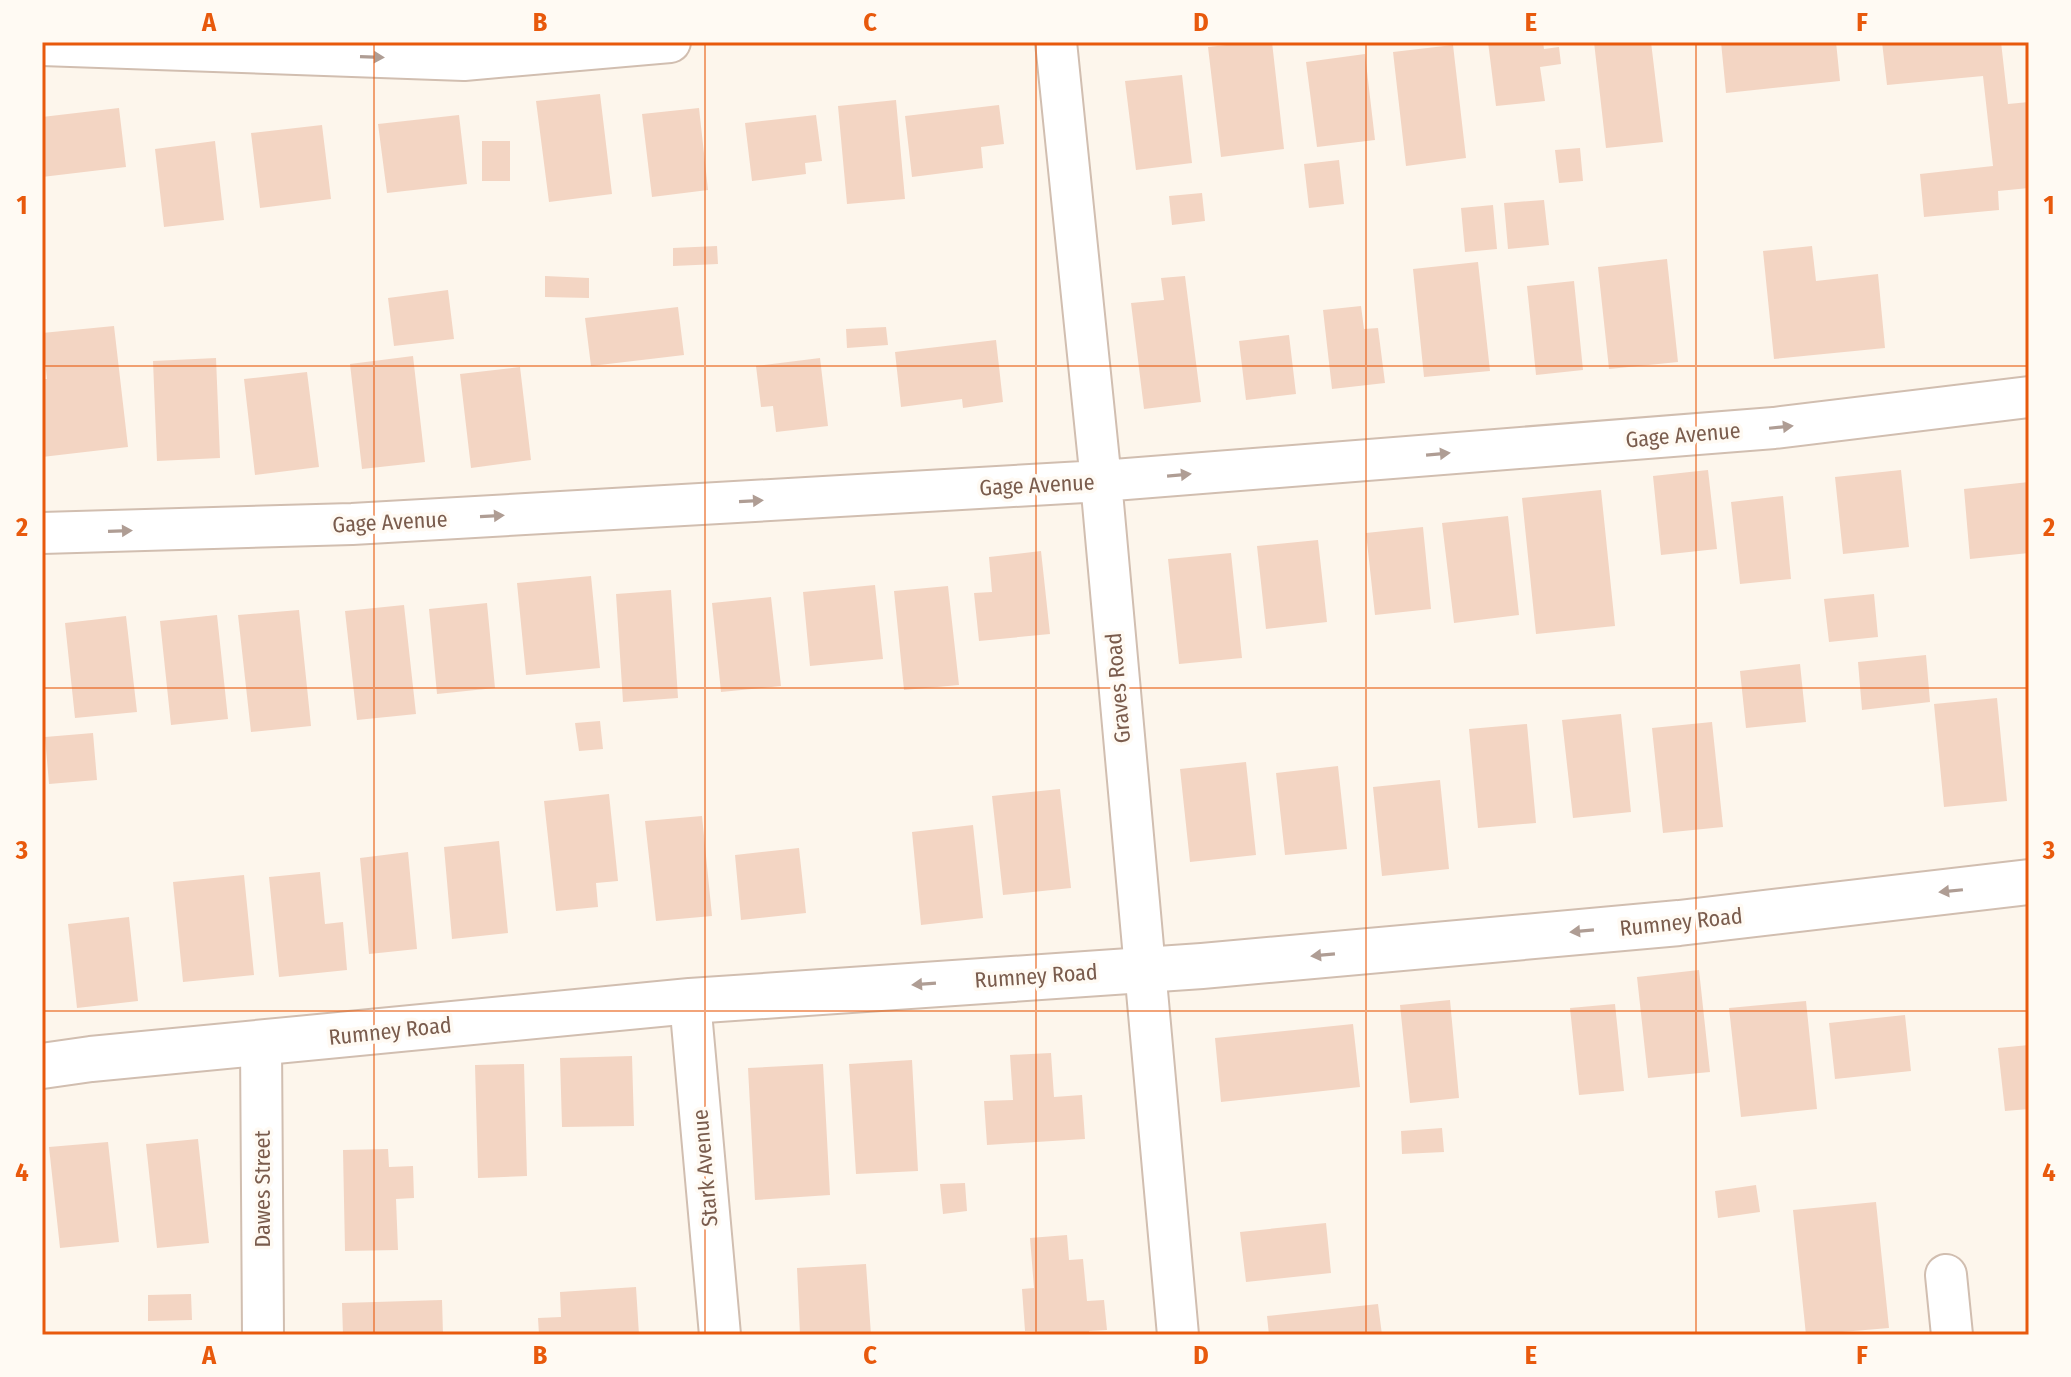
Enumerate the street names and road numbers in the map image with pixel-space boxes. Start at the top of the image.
street label: Gage Avenue [1624,417,1742,453]
street label: Gage Avenue [979,469,1095,501]
street label: Gage Avenue [332,506,448,538]
street label: Graves Road [1100,632,1136,744]
street label: Rumney Road [1618,902,1744,942]
street label: Rumney Road [974,958,1098,994]
street label: Rumney Road [327,1011,453,1051]
street label: Stark Avenue [686,1108,724,1228]
street label: Dawes Street [249,1130,276,1248]

